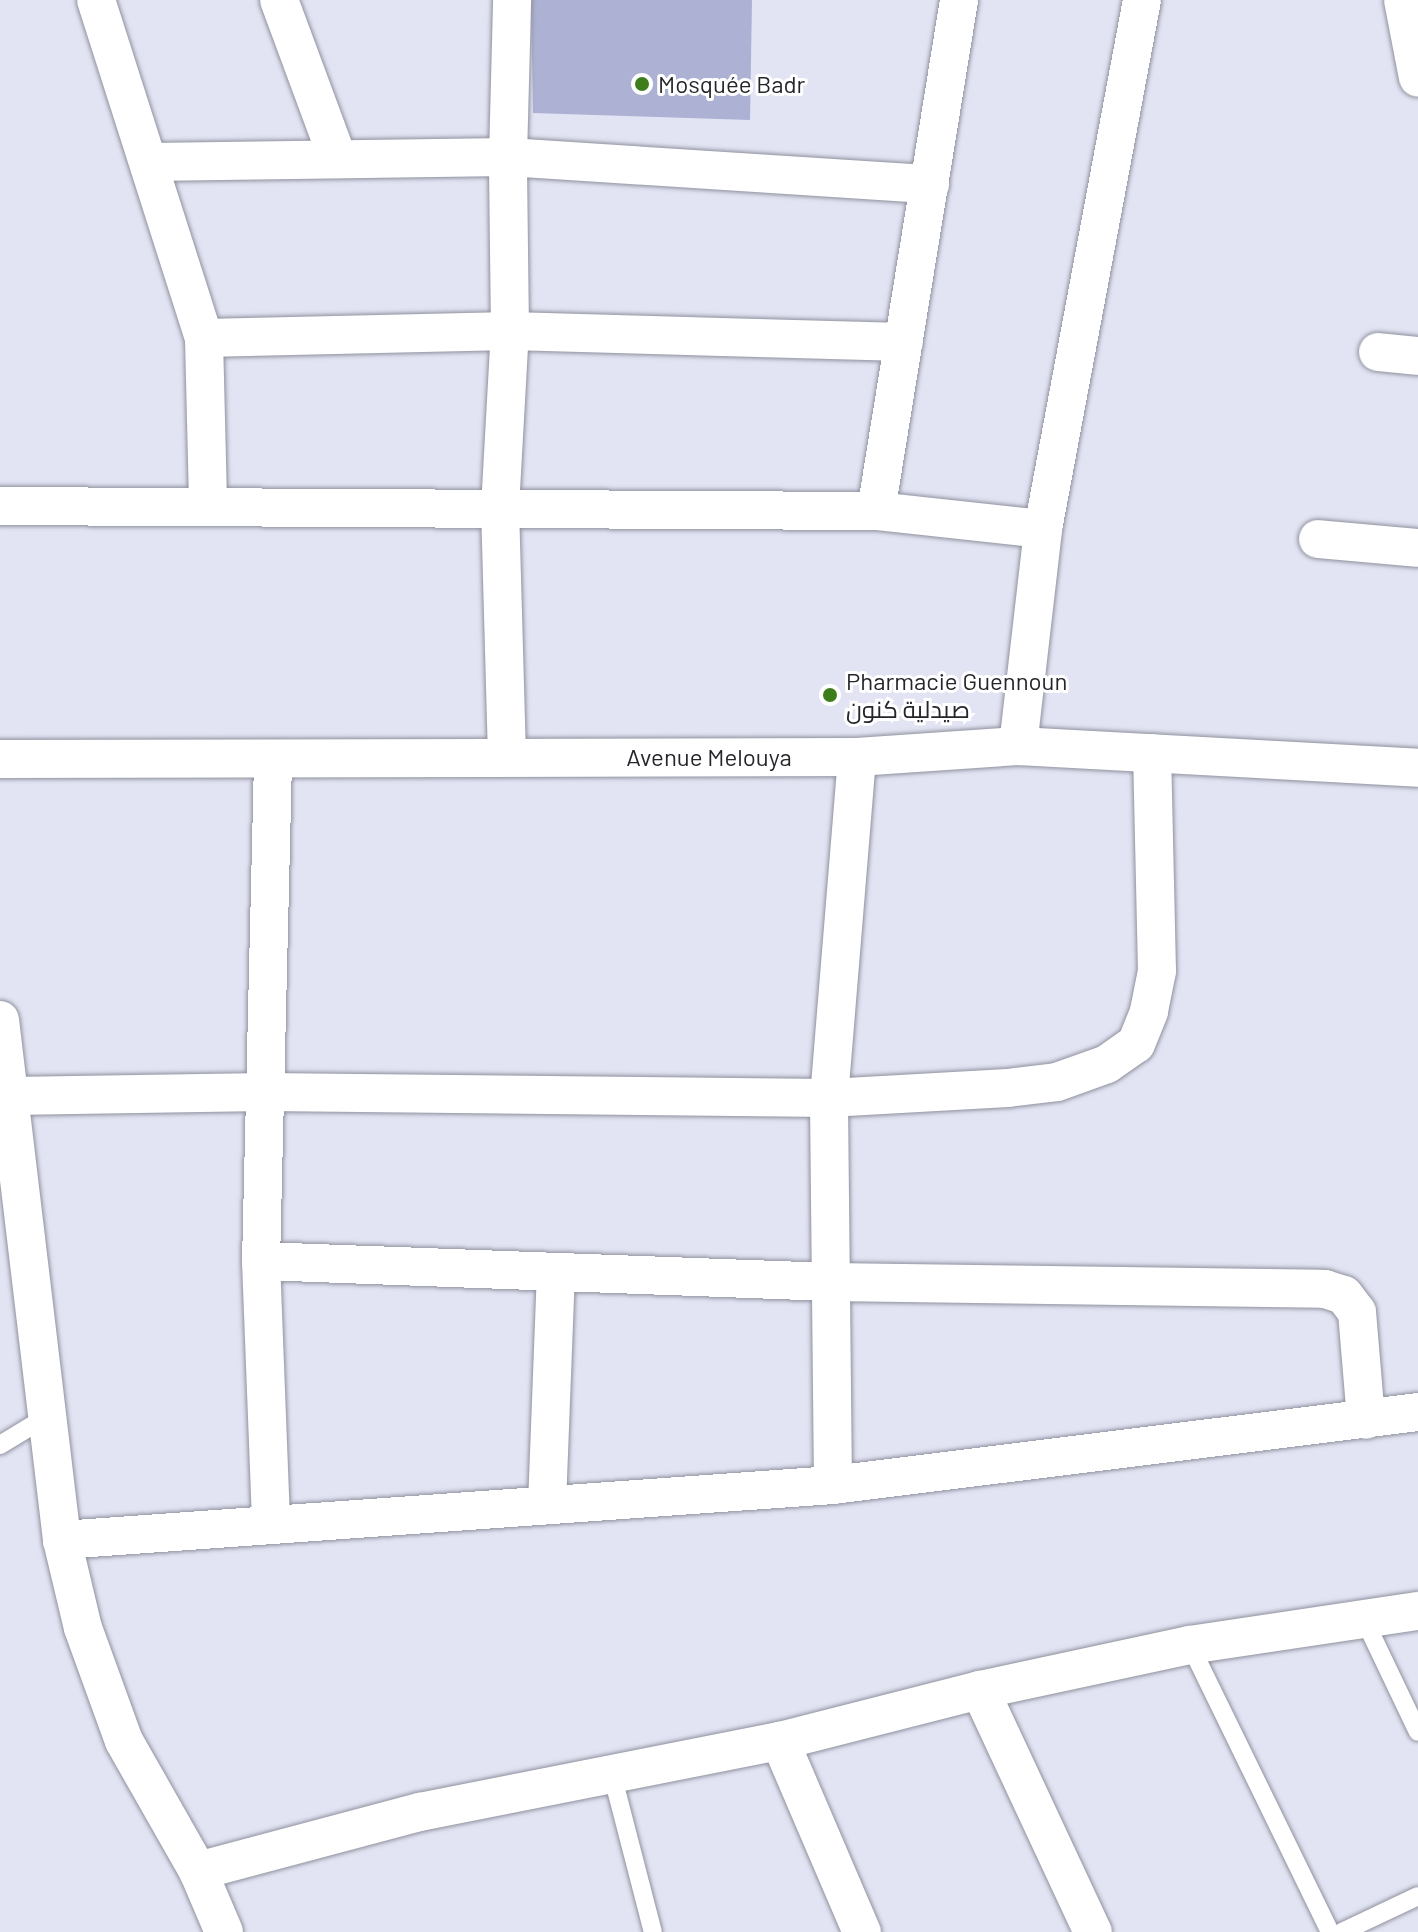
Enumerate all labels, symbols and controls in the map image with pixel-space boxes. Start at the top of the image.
place label: Mosquée Badr [658,70,805,98]
marker: Mosquée Badr [633,75,651,93]
place label: Pharmacie Guennoun صيدلية كنون [846,667,1067,723]
marker: Pharmacie Guennoun صيدلية كنون [821,686,839,704]
street label: Avenue Melouya [626,743,792,771]

